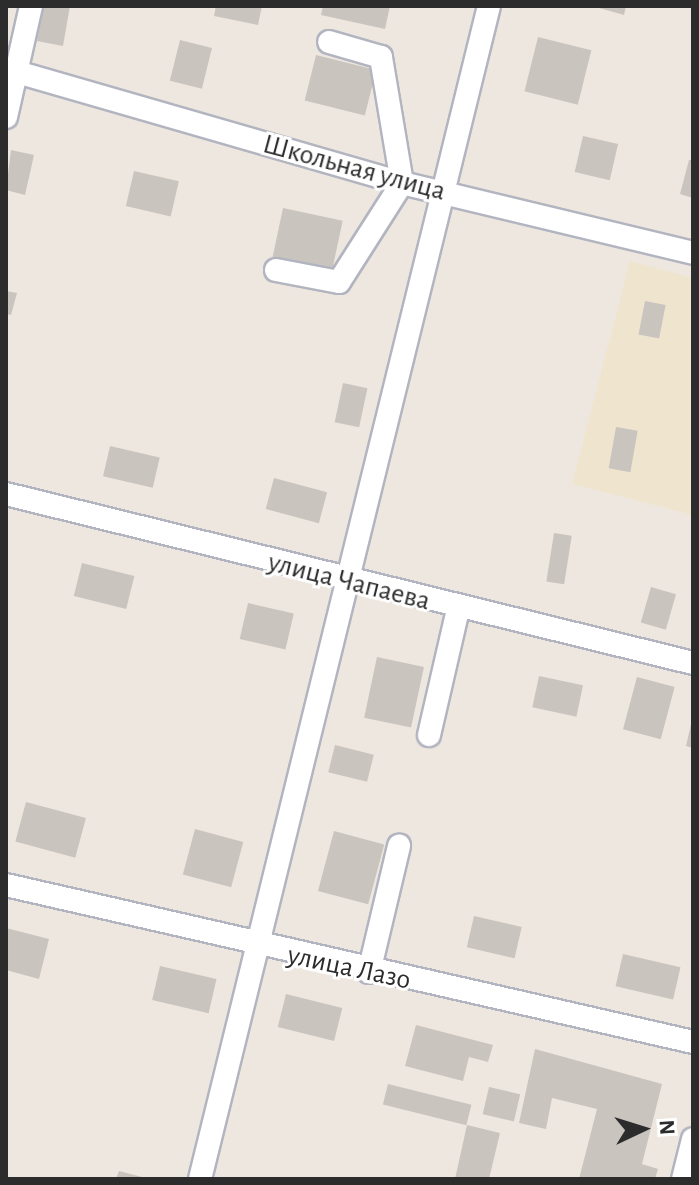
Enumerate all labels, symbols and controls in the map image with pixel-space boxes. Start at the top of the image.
street label: Школьная улица [259,127,449,209]
street label: улица Чапаева [265,546,433,618]
street label: улица Лазо [284,939,414,997]
north arrow [603,1089,683,1169]
text: N [655,1119,678,1136]

